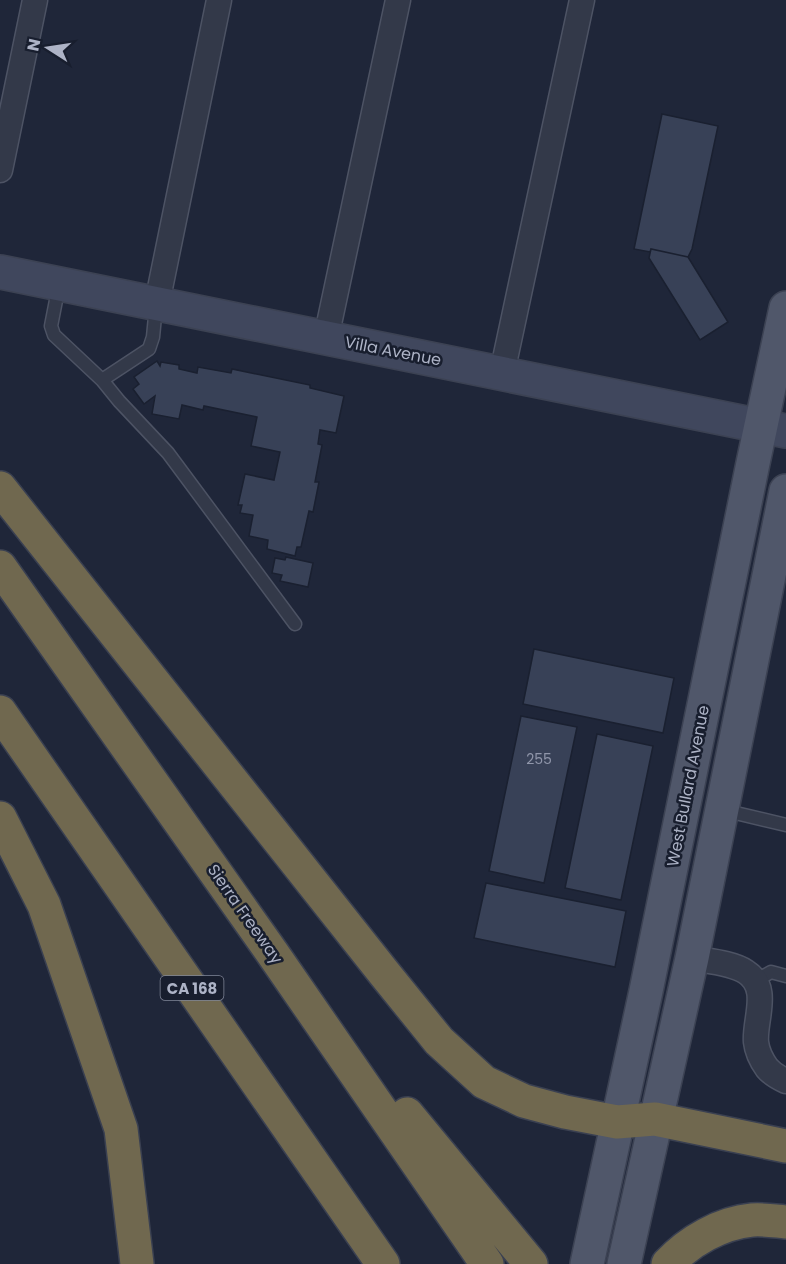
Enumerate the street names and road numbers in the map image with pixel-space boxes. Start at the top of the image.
street label: Villa Avenue [343,330,443,372]
street label: West Bullard Avenue [661,703,715,869]
street label: Sierra Freeway [202,859,288,969]
road number: CA 168 [160,976,224,1000]

